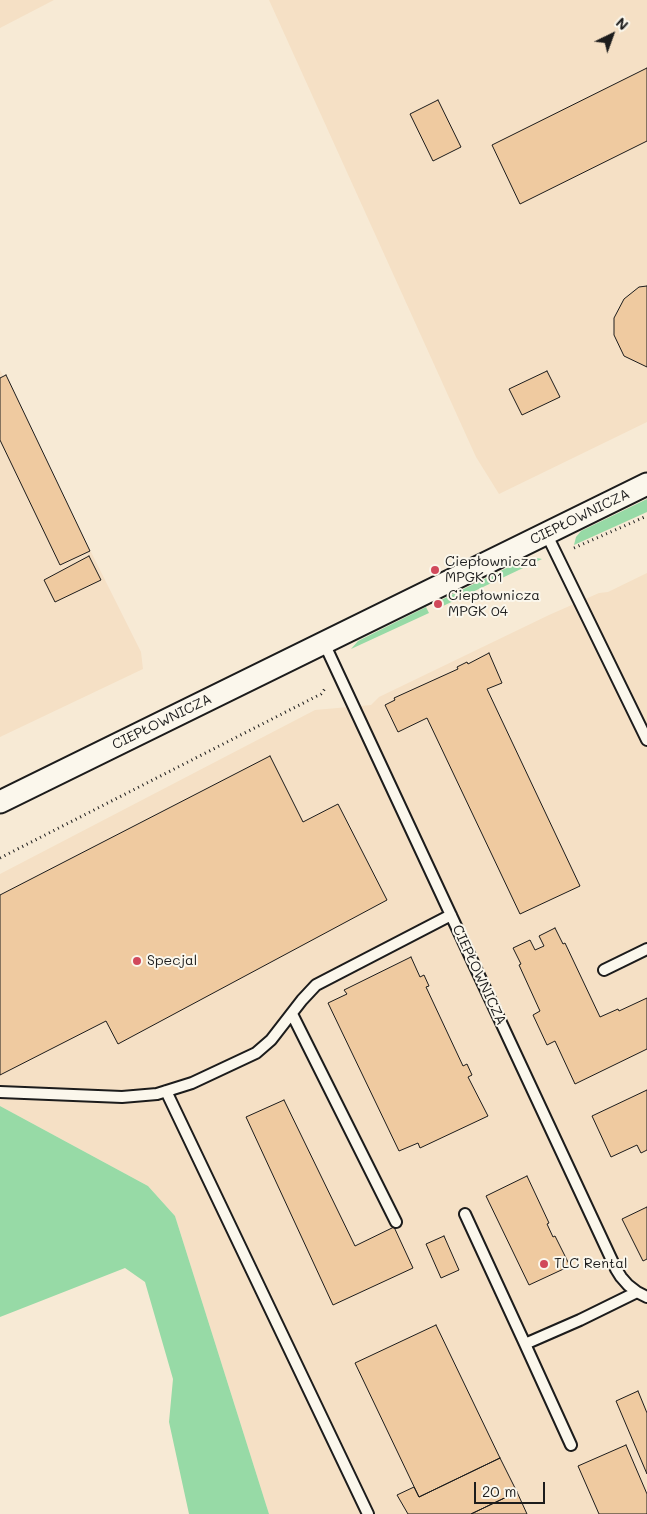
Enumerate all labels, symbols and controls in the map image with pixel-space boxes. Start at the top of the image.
north arrow [587,10,637,60]
text: N [612,13,633,34]
street label: CIEPŁOWNICZA [528,486,632,548]
place label: Ciepłownicza MPGK 01 [445,554,537,586]
marker: Ciepłownicza MPGK 01 [429,564,441,576]
place label: Ciepłownicza MPGK 04 [448,588,540,620]
marker: Ciepłownicza MPGK 04 [432,598,444,610]
street label: CIEPŁOWNICZA [110,691,214,753]
street label: CIEPŁOWNICZA [448,922,510,1028]
place label: Specjal [147,953,197,969]
marker: Specjal [131,955,143,967]
place label: TLC Rental [554,1256,627,1272]
marker: TLC Rental [538,1258,550,1270]
scale bar [477,1472,548,1504]
text: 20 m [482,1481,516,1501]

